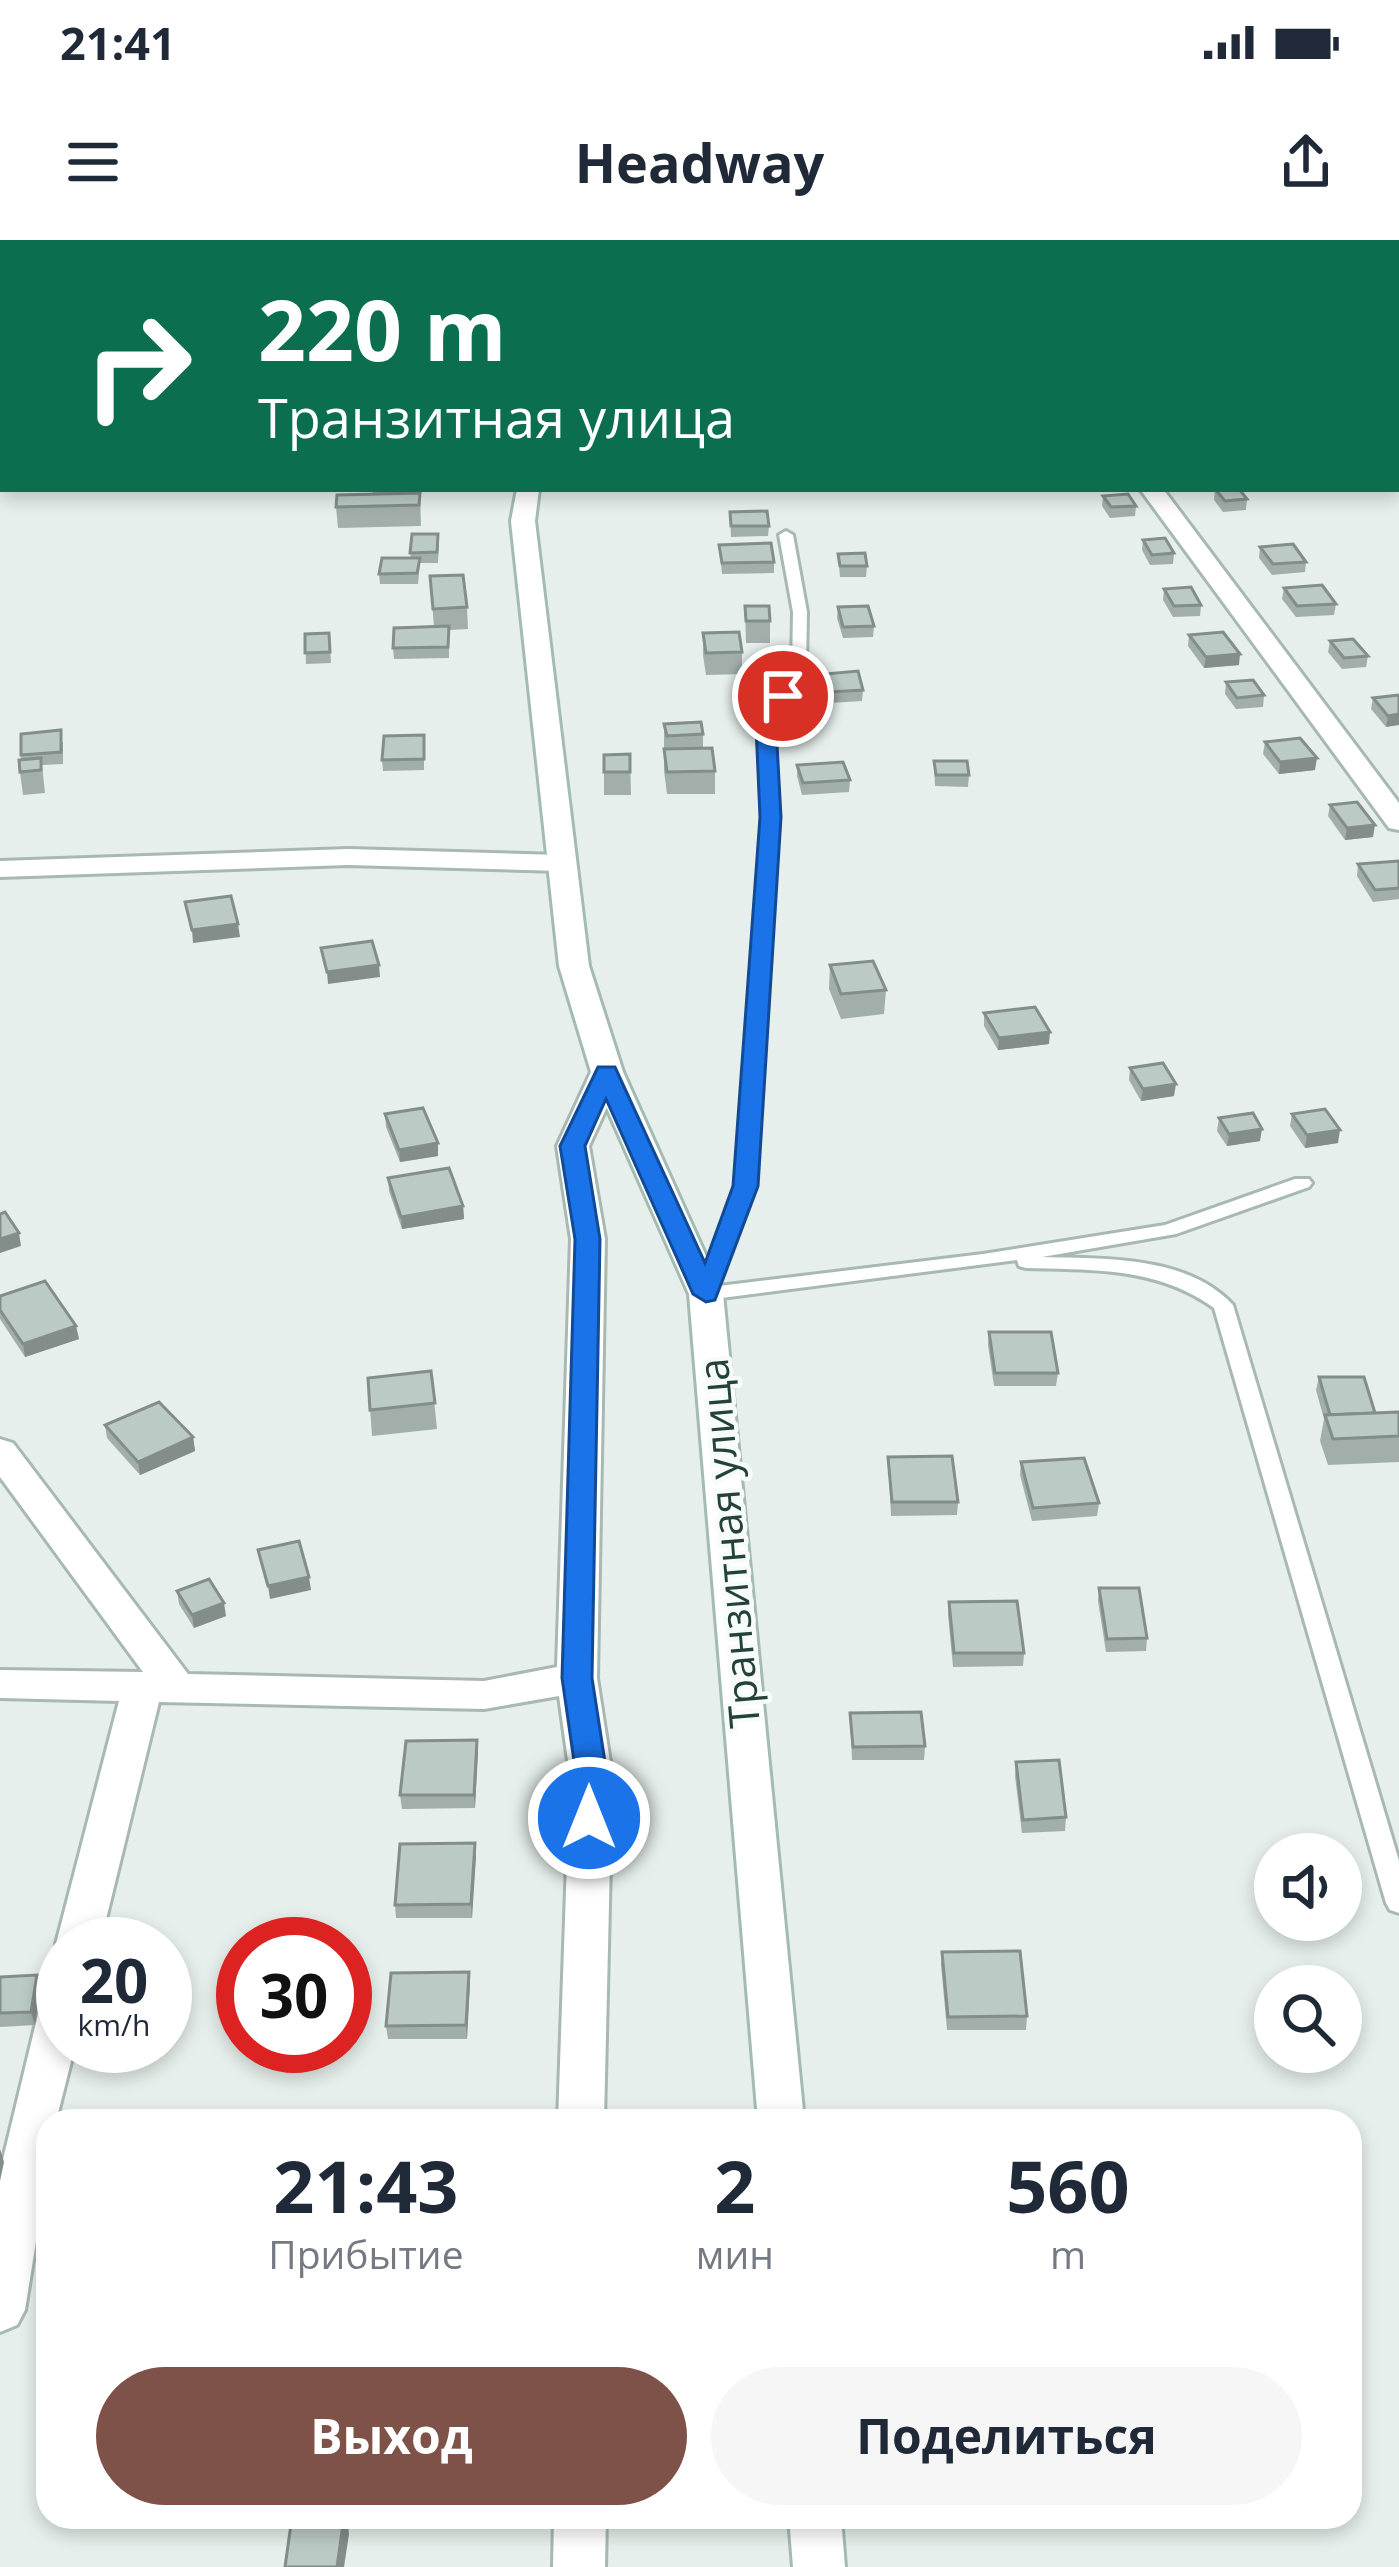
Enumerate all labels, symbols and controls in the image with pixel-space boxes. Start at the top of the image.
text: 21:41 [60,12,176,73]
text: Headway [575,125,824,199]
icon: menu [60,129,126,195]
icon: share [1273,129,1339,195]
text: 220 m [258,271,506,386]
icon: right [60,288,216,444]
text: Транзитная улица [258,380,735,454]
pin [732,645,834,747]
icon: arrive [750,663,816,729]
street label: Транзитная улица [683,1356,772,1730]
position arrow [526,1755,652,1881]
map controls [1254,1833,1362,2073]
button: sound [1254,1833,1362,1941]
speed limit sign: 30 [216,1917,372,2073]
text: 20 [80,1939,148,2021]
button: search [1254,1965,1362,2073]
text: km/h [78,2004,150,2045]
text: 21:43 [273,2136,459,2234]
text: 2 [714,2136,755,2234]
text: 560 [1006,2136,1130,2234]
text: Прибытие [268,2227,464,2280]
text: мин [696,2227,774,2280]
text: m [1050,2227,1086,2280]
button: Выход [96,2367,687,2505]
button: Поделиться [711,2367,1302,2505]

